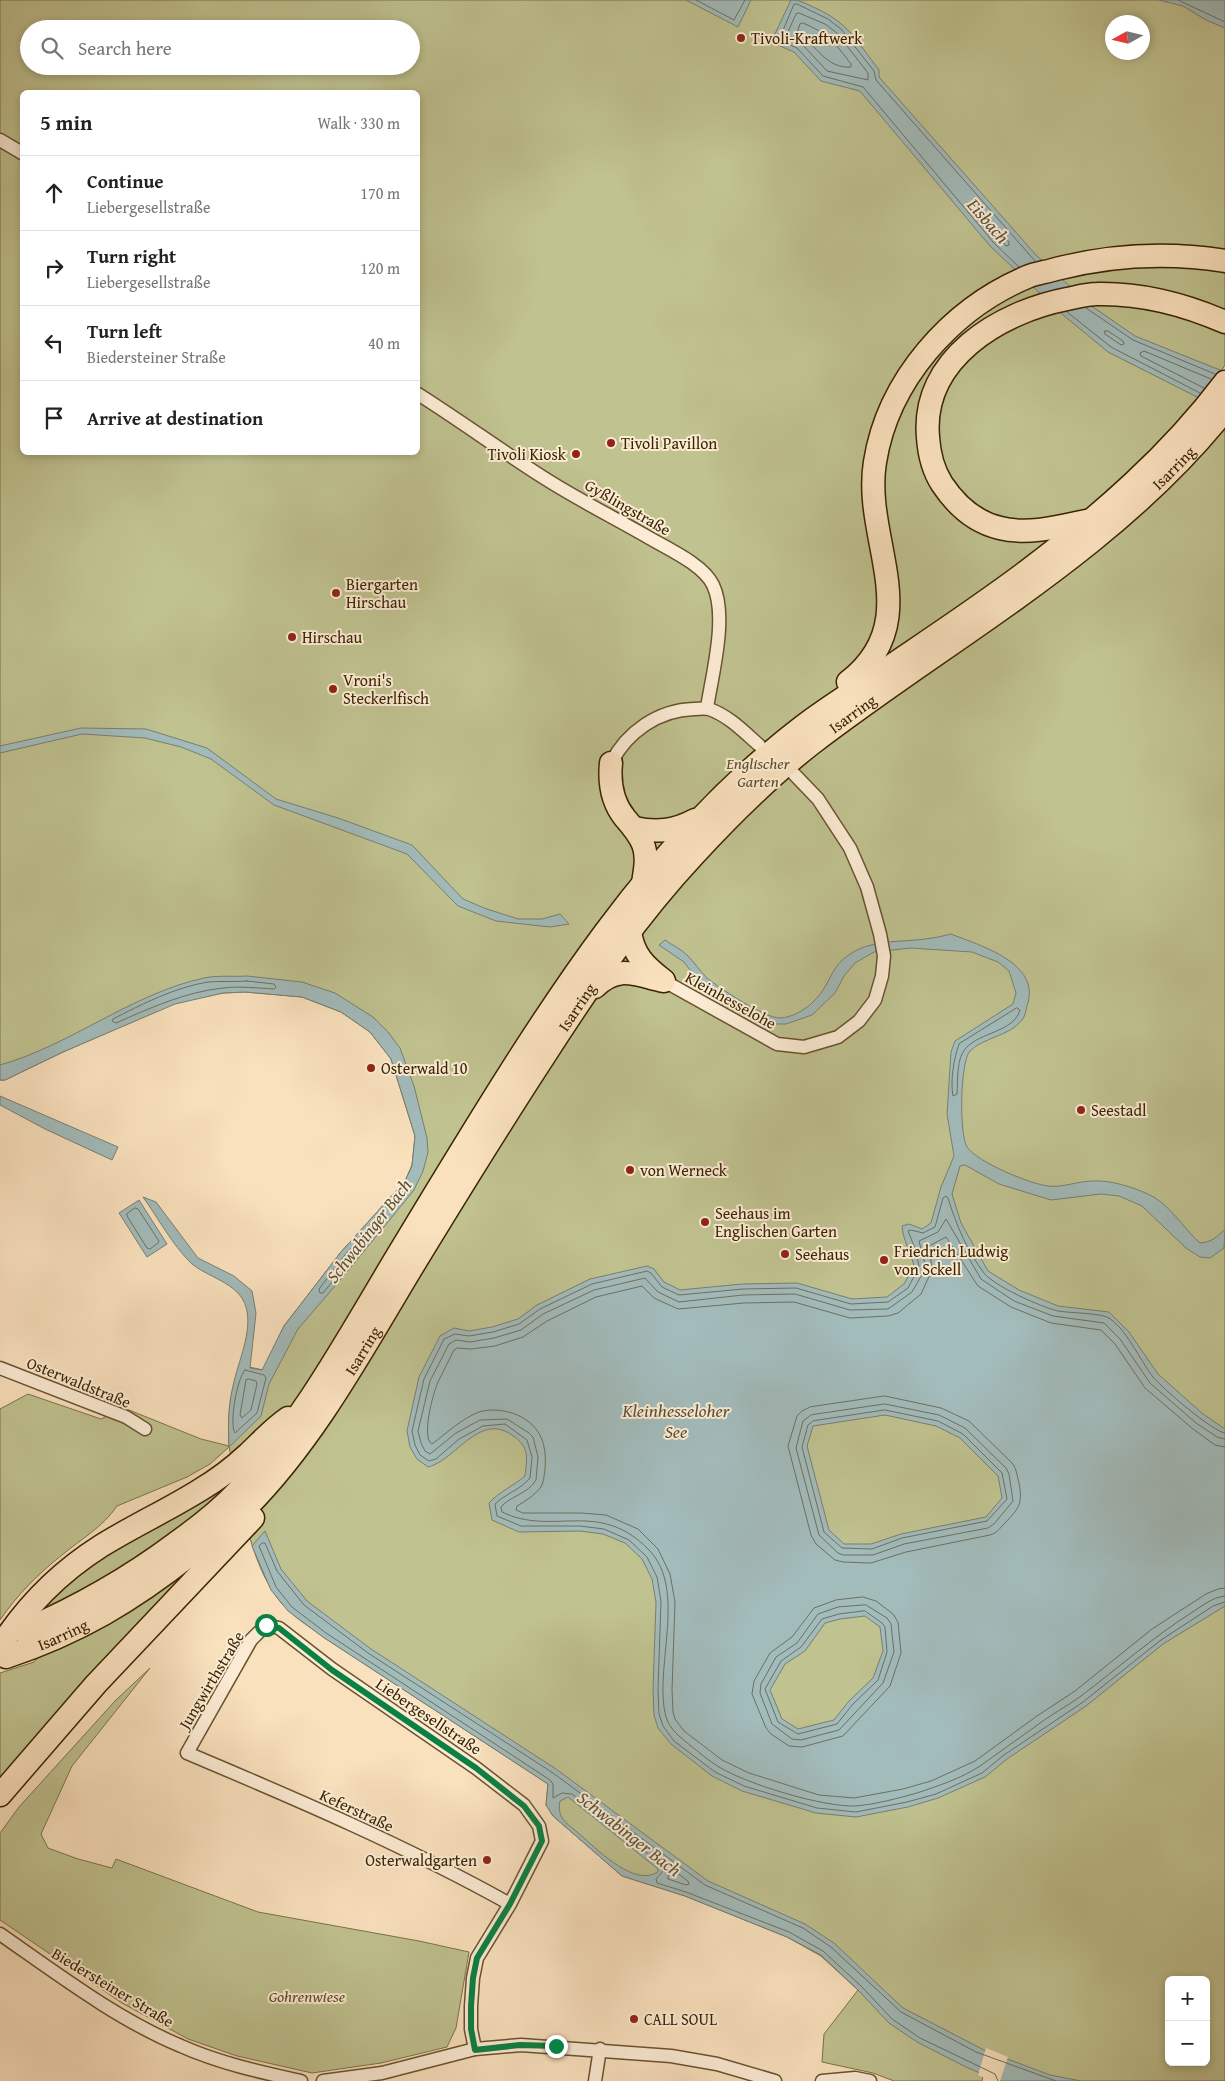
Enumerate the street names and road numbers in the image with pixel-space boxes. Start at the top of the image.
street label: Isarring [1146,440,1201,495]
street label: Gyßlingstraße [581,473,675,541]
street label: Isarring [824,688,881,739]
street label: Kleinhesselohe [681,965,781,1035]
street label: Isarring [552,978,602,1036]
street label: Isarring [338,1321,387,1380]
street label: Osterwaldstraße [23,1350,135,1414]
street label: Isarring [34,1612,92,1656]
street label: Jungwirthstraße [171,1626,250,1735]
street label: Liebergesellstraße [371,1672,487,1760]
street label: Keferstraße [316,1782,398,1838]
street label: Biedersteiner Straße [47,1941,179,2033]

